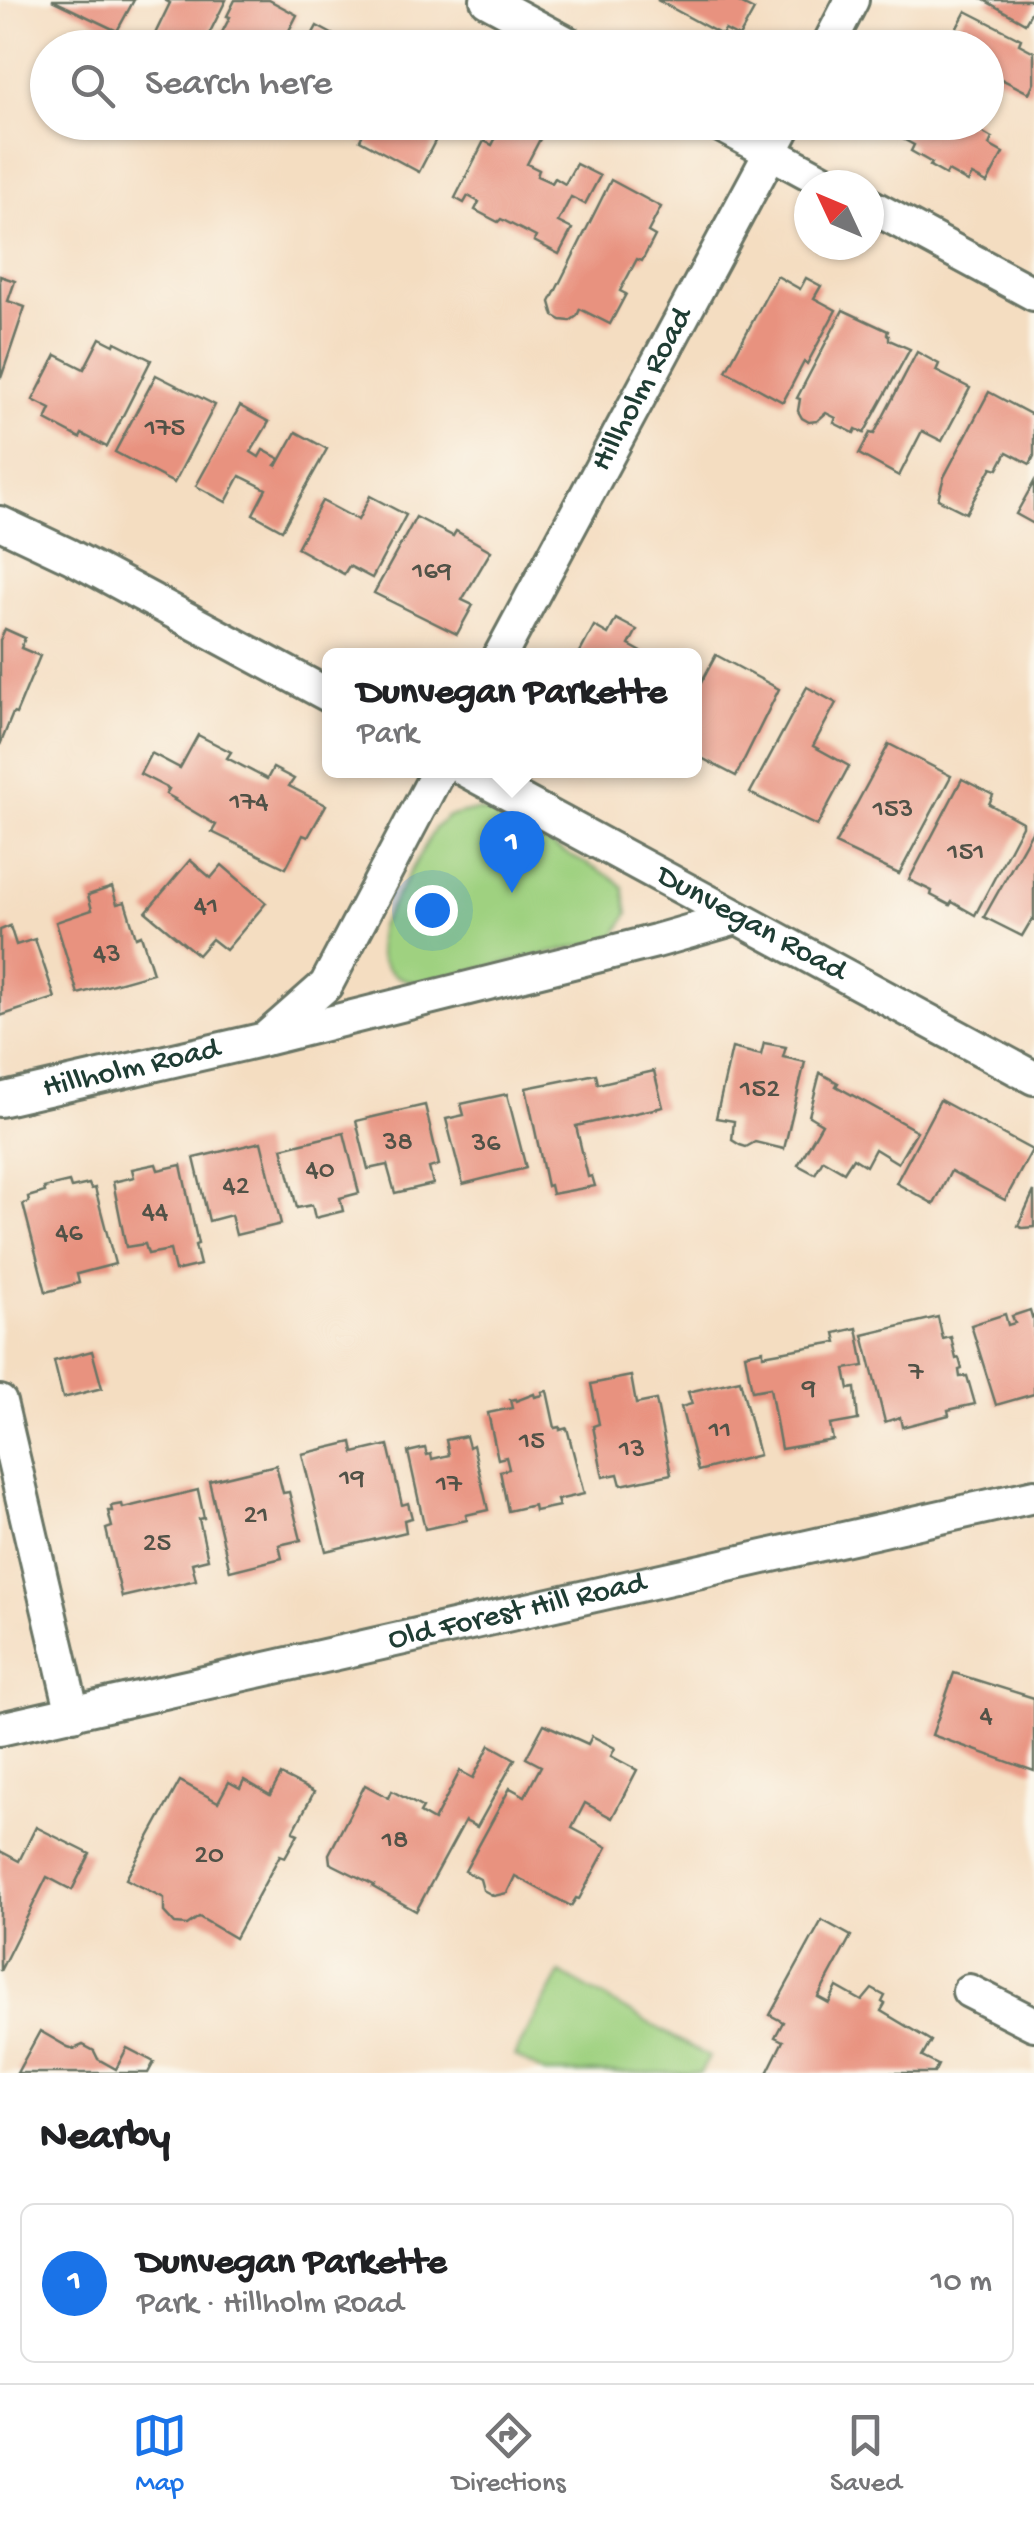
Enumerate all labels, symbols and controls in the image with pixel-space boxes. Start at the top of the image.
search box [30,30,1004,140]
icon: search [65,58,120,113]
text: Search here [145,63,332,107]
north arrow [794,170,884,260]
street label: Hillholm Road [584,300,703,478]
house number: 175 [144,413,185,446]
house number: 169 [411,556,452,589]
popup [322,648,702,778]
text: Dunvegan Parkette [357,672,667,716]
text: Park [357,716,418,754]
house number: 174 [228,787,269,820]
house number: 153 [872,794,913,827]
pin: 1 [480,810,544,893]
house number: 151 [946,837,985,870]
street label: Dunvegan Road [648,857,854,993]
your location [407,885,458,936]
house number: 41 [194,891,218,924]
house number: 43 [93,939,121,972]
street label: Hillholm Road [39,1030,226,1108]
house number: 152 [739,1074,780,1107]
house number: 38 [382,1127,413,1160]
house number: 36 [471,1128,501,1161]
house number: 40 [305,1155,335,1188]
house number: 42 [223,1171,250,1204]
house number: 44 [142,1197,168,1230]
house number: 46 [55,1218,84,1251]
house number: 7 [908,1357,925,1390]
house number: 9 [801,1373,816,1406]
house number: 11 [708,1415,731,1448]
house number: 15 [518,1426,545,1459]
house number: 13 [618,1434,645,1467]
house number: 19 [338,1463,365,1496]
house number: 17 [435,1469,463,1502]
house number: 21 [243,1500,269,1533]
house number: 25 [143,1528,171,1561]
street label: Old Forest Hill Road [385,1565,652,1660]
house number: 4 [979,1701,993,1734]
house number: 18 [381,1825,408,1858]
house number: 20 [194,1840,224,1873]
text: Nearby [40,2114,170,2163]
text: Dunvegan Parkette [137,2242,447,2286]
text: 1 [68,2264,81,2302]
text: 10 m [931,2264,992,2302]
text: Park · Hillholm Road [137,2286,404,2324]
tab: Map [132,2408,187,2501]
tab: Directions [452,2408,566,2501]
tab: Saved [830,2408,902,2501]

